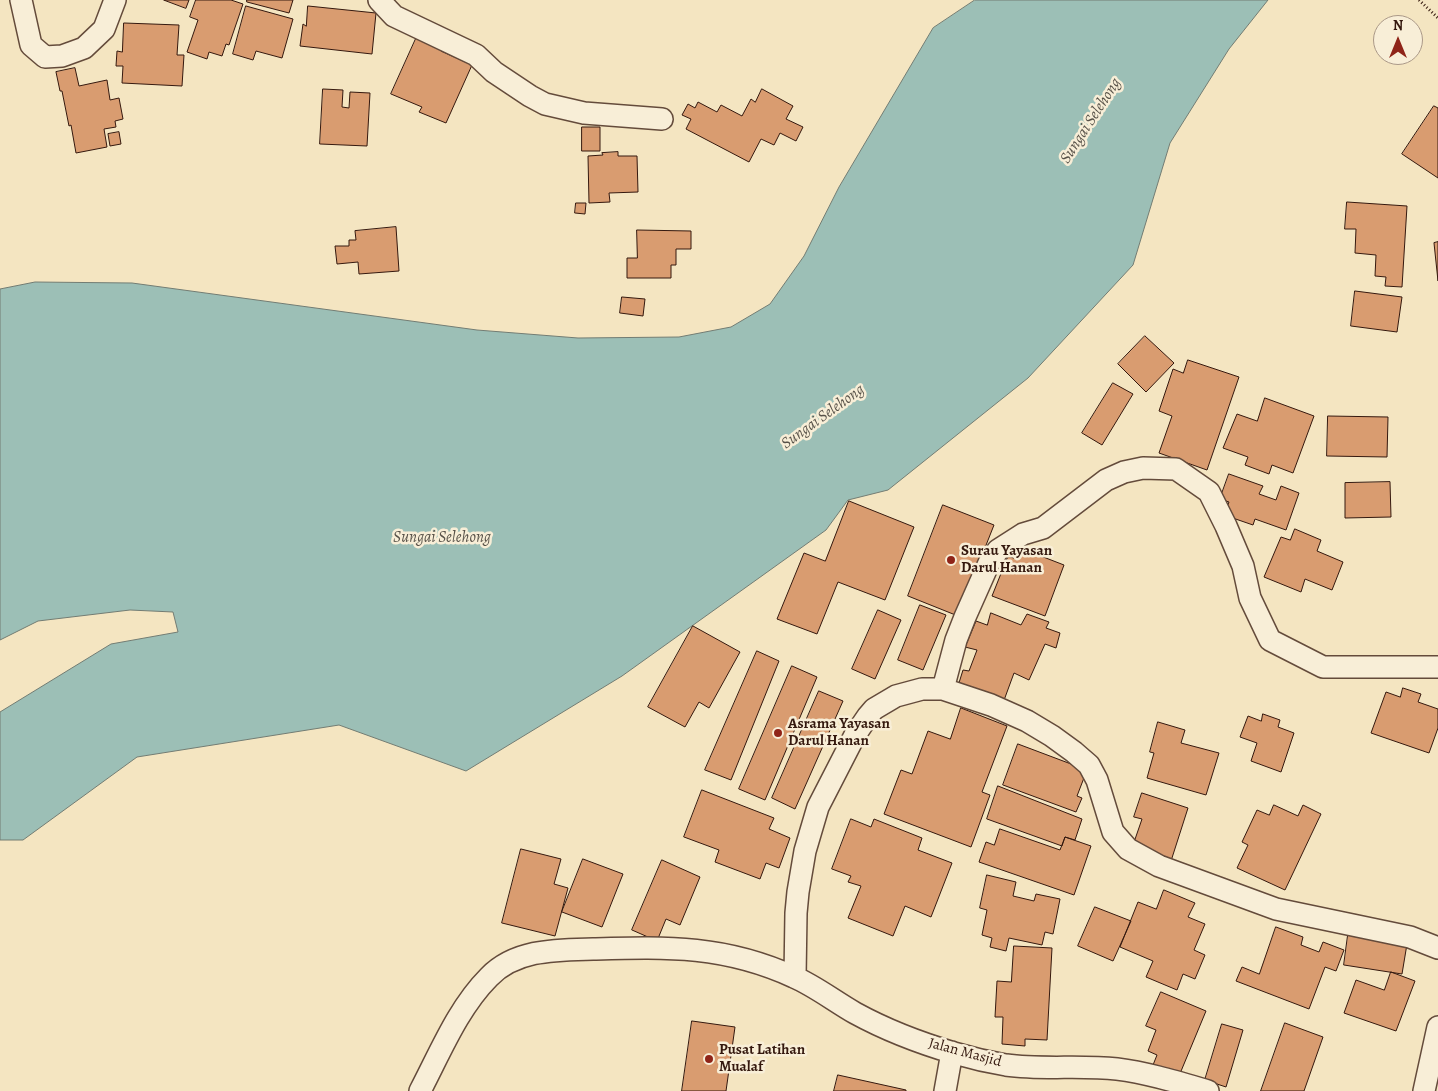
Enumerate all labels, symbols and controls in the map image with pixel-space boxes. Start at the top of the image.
north arrow [1373,15,1423,65]
text: N [1393,16,1403,35]
water label: Sungai Selehong [1056,75,1126,167]
water label: Sungai Selehong [778,380,868,454]
water label: Sungai Selehong [393,528,491,548]
place label: Surau Yayasan Darul Hanan [961,542,1052,577]
marker: Surau Yayasan Darul Hanan [945,554,957,566]
place label: Asrama Yayasan Darul Hanan [788,715,890,750]
marker: Asrama Yayasan Darul Hanan [772,727,784,739]
street label: Jalan Masjid [926,1035,1004,1071]
place label: Pusat Latihan Mualaf [719,1041,805,1076]
marker: Pusat Latihan Mualaf [703,1053,715,1065]

